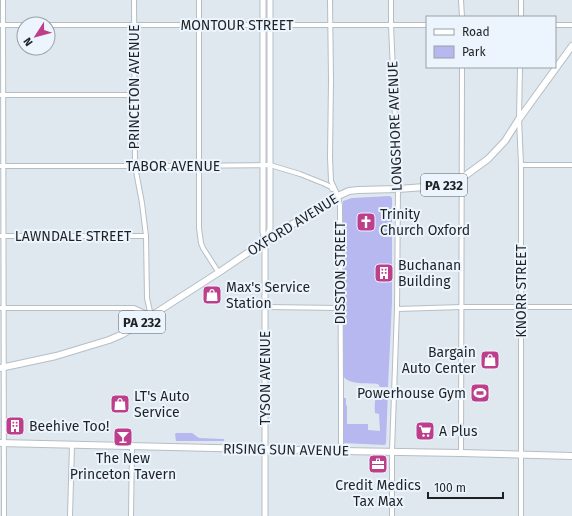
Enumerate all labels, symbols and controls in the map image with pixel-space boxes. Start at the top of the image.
north arrow [16,16,56,56]
legend [426,16,556,68]
street label: MONTOUR STREET [180,17,294,34]
street label: PRINCETON AVENUE [126,25,143,149]
text: Road [462,25,490,39]
text: N [21,35,36,48]
text: Park [462,45,486,59]
street label: LONGSHORE AVENUE [384,61,406,191]
street label: TABOR AVENUE [126,158,220,175]
road number: PA 232 [421,174,467,196]
street label: OXFORD AVENUE [244,190,342,260]
place label: Trinity Church Oxford [380,206,470,239]
church icon: Trinity Church Oxford [355,211,377,233]
street label: DISSTON STREET [332,221,349,324]
street label: LAWNDALE STREET [15,228,132,245]
street label: KNORR STREET [513,244,530,338]
place label: Buchanan Building [398,257,461,290]
building icon: Buchanan Building [373,262,395,284]
place label: Max's Service Station [226,279,310,312]
shop icon: Max's Service Station [201,284,223,306]
road number: PA 232 [119,311,165,333]
street label: TYSON AVENUE [257,331,274,425]
place label: Bargain Auto Center [402,344,477,377]
shop icon: Bargain Auto Center [479,349,501,371]
sports icon: Powerhouse Gym [469,382,491,404]
place label: Powerhouse Gym [357,385,466,402]
place label: LT's Auto Service [134,388,190,421]
shop icon: LT's Auto Service [109,393,131,415]
building icon: Beehive Too! [4,415,26,437]
place label: Beehive Too! [29,418,109,435]
supermarket icon: A Plus [414,420,436,442]
place label: A Plus [439,423,478,440]
bar icon: The New Princeton Tavern [112,426,134,448]
street label: RISING SUN AVENUE [223,440,349,460]
place label: The New Princeton Tavern [70,450,176,483]
office icon: Credit Medics Tax Max [367,453,389,475]
scale bar [428,474,503,500]
place label: Credit Medics Tax Max [335,477,421,510]
text: 100 m [434,481,466,495]

